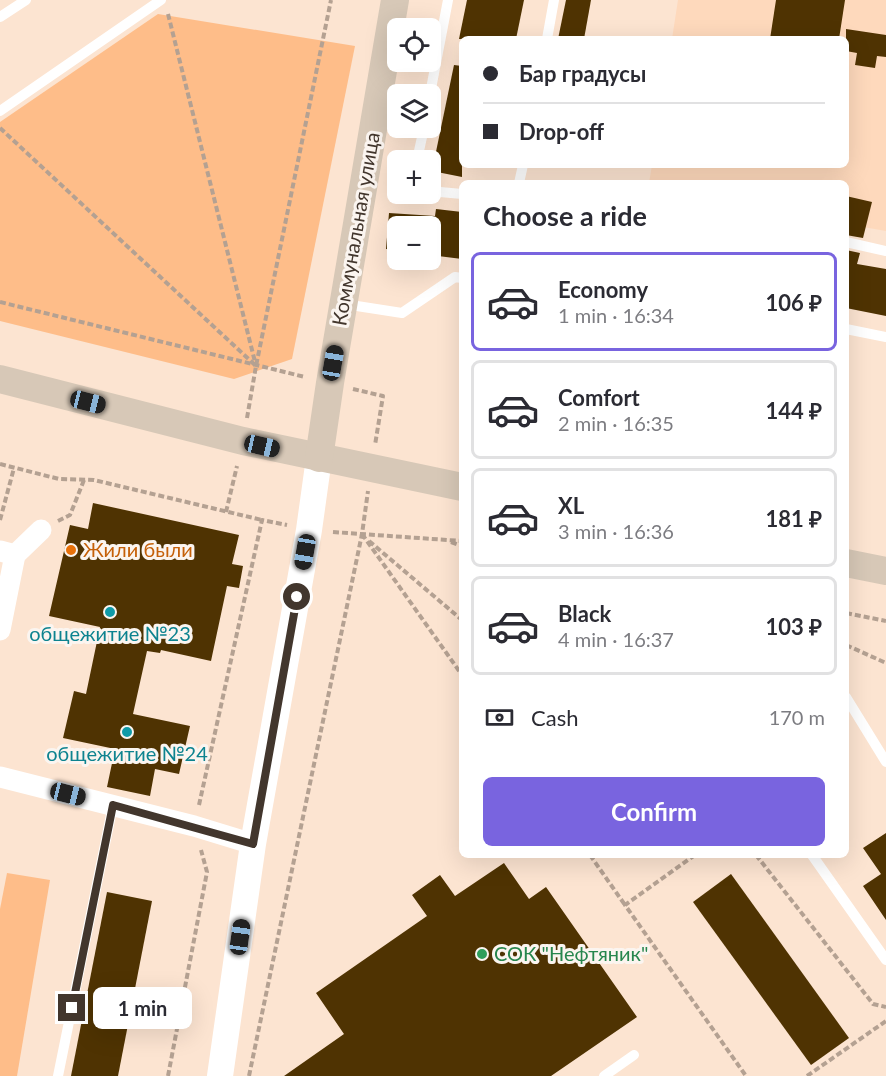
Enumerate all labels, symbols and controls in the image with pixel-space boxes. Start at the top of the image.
map controls [387,18,441,270]
button: locate [387,18,441,72]
text: Бар градусы [519,60,646,87]
button: layers [387,84,441,138]
text: Drop-off [519,118,604,145]
street label: Коммунальная улица [326,130,384,327]
button: + [387,150,441,204]
text: Choose a ride [483,199,647,232]
button: − [387,216,441,270]
icon: car [486,275,540,329]
text: Economy [558,276,648,303]
text: 106 ₽ [766,289,822,316]
text: 1 min · 16:34 [558,303,674,327]
car [321,344,345,382]
icon: car [486,383,540,437]
text: Comfort [558,384,640,411]
car [68,389,108,415]
text: 144 ₽ [766,397,822,424]
text: 2 min · 16:35 [558,411,674,435]
car [242,433,282,459]
icon: car [486,491,540,545]
text: XL [558,492,584,519]
text: 181 ₽ [766,505,822,532]
text: 3 min · 16:36 [558,519,674,543]
car [293,533,317,571]
place label: Жили были [83,537,193,561]
marker: Жили были [64,543,78,557]
route start [283,583,310,610]
icon: car [486,599,540,653]
text: Black [558,600,611,627]
marker: общежитие №23 [103,605,117,619]
text: 103 ₽ [766,613,822,640]
place label: общежитие №23 [29,621,191,645]
text: 4 min · 16:37 [558,627,674,651]
icon: cash [483,701,516,734]
text: Cash [531,704,578,731]
text: 170 m [769,705,825,729]
marker: общежитие №24 [120,725,134,739]
place label: общежитие №24 [46,741,208,765]
button: Confirm [483,777,825,846]
car [48,781,88,807]
car [229,918,251,956]
place label: СОК "Нефтяник" [494,941,648,965]
marker: СОК "Нефтяник" [475,947,489,961]
callout: 1 min [93,987,192,1029]
route end [58,994,85,1021]
text: 1 min [118,996,167,1020]

